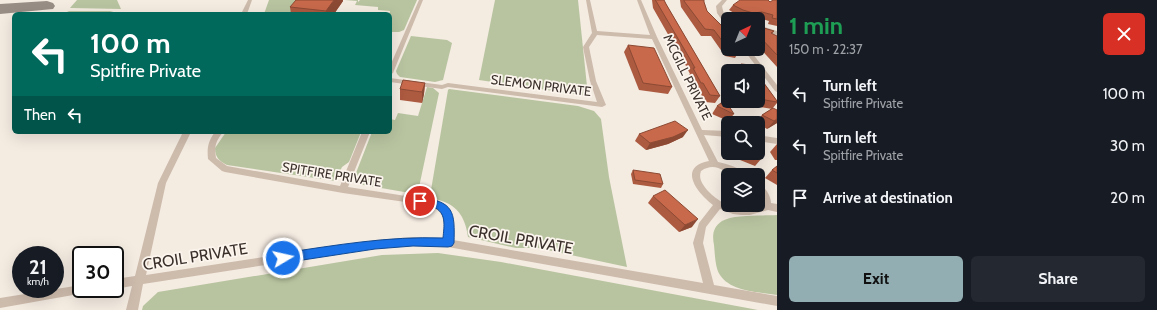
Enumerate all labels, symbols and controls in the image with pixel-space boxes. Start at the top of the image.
text: 1 min [789,11,843,40]
north arrow [721,12,765,56]
map controls [721,12,765,212]
button: close [1103,13,1145,55]
text: 100 m [90,26,171,60]
icon: left [24,28,76,80]
street label: MCGILL PRIVATE [660,31,716,123]
text: 150 m · 22:37 [789,41,863,57]
text: Spitfire Private [90,60,201,82]
button: sound [721,64,765,108]
street label: SLEMON PRIVATE [490,71,592,99]
text: Turn left [823,77,877,95]
icon: left [789,83,811,105]
text: 100 m [1103,85,1145,103]
text: Spitfire Private [823,95,903,111]
icon: left [64,104,86,126]
text: Then [24,106,56,124]
button: search [721,116,765,160]
text: Turn left [823,129,877,147]
icon: left [789,135,811,157]
text: 30 m [1110,137,1145,155]
text: Spitfire Private [823,147,903,163]
street label: SPITFIRE PRIVATE [281,158,383,190]
button: layers [721,168,765,212]
pin [403,184,437,218]
icon: arrive [789,187,811,209]
text: Arrive at destination [823,189,953,207]
text: 20 m [1110,189,1145,207]
icon: arrive [409,190,431,212]
street label: CROIL PRIVATE [467,221,575,258]
position arrow [262,237,304,279]
street label: CROIL PRIVATE [141,239,249,274]
speed limit sign: 30 [72,246,124,298]
text: 21 [29,255,47,279]
button: Exit [789,256,963,302]
button: Share [971,256,1145,302]
text: km/h [27,275,49,288]

